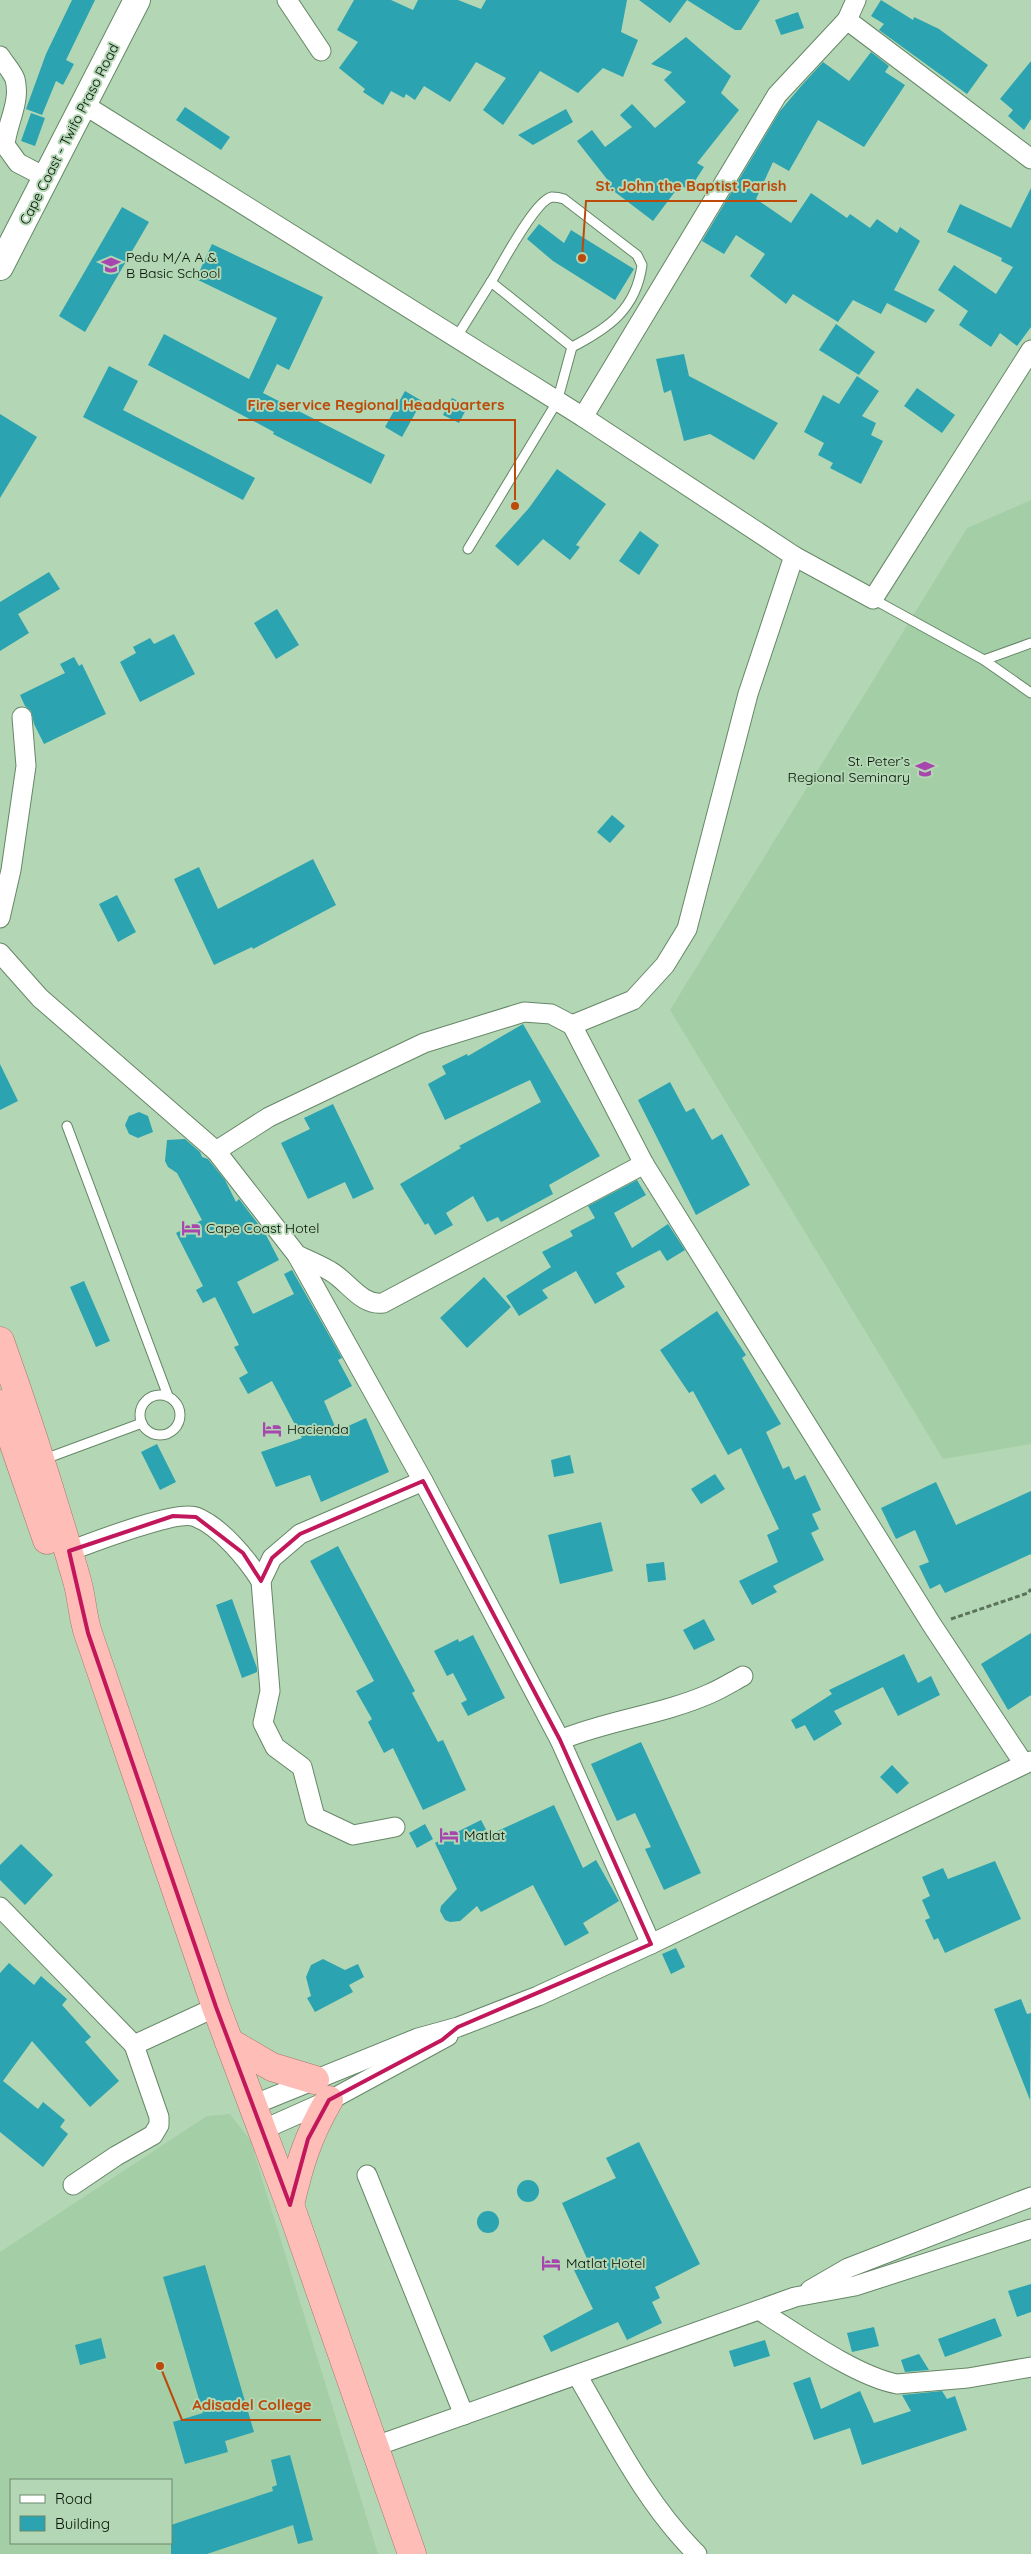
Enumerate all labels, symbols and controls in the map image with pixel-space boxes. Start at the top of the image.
street label: Cape Coast - Twifo Praso Road [15,40,123,228]
callout: St. John the Baptist Parish [586,171,797,201]
text: St. John the Baptist Parish [596,176,786,195]
place label: Pedu M/A A & B Basic School [126,248,220,282]
school or university icon: Pedu M/A A & B Basic School [100,254,122,276]
callout: Fire service Regional Headquarters [238,390,515,420]
text: Fire service Regional Headquarters [248,395,504,414]
place label: St. Peter’s Regional Seminary [788,752,910,786]
school or university icon: St. Peter’s Regional Seminary [914,758,936,780]
hotel icon: Cape Coast Hotel [180,1217,202,1239]
place label: Cape Coast Hotel [206,1219,319,1237]
hotel icon: Hacienda [261,1418,283,1440]
place label: Hacienda [287,1420,349,1438]
hotel icon: Matlat [438,1824,460,1846]
place label: Matlat [464,1826,506,1844]
hotel icon: Matlat Hotel [540,2252,562,2274]
place label: Matlat Hotel [566,2254,645,2272]
callout: Adisadel College [182,2390,321,2420]
text: Adisadel College [192,2395,312,2414]
legend [10,2479,172,2544]
text: Road [55,2489,92,2508]
text: Building [55,2514,110,2533]

